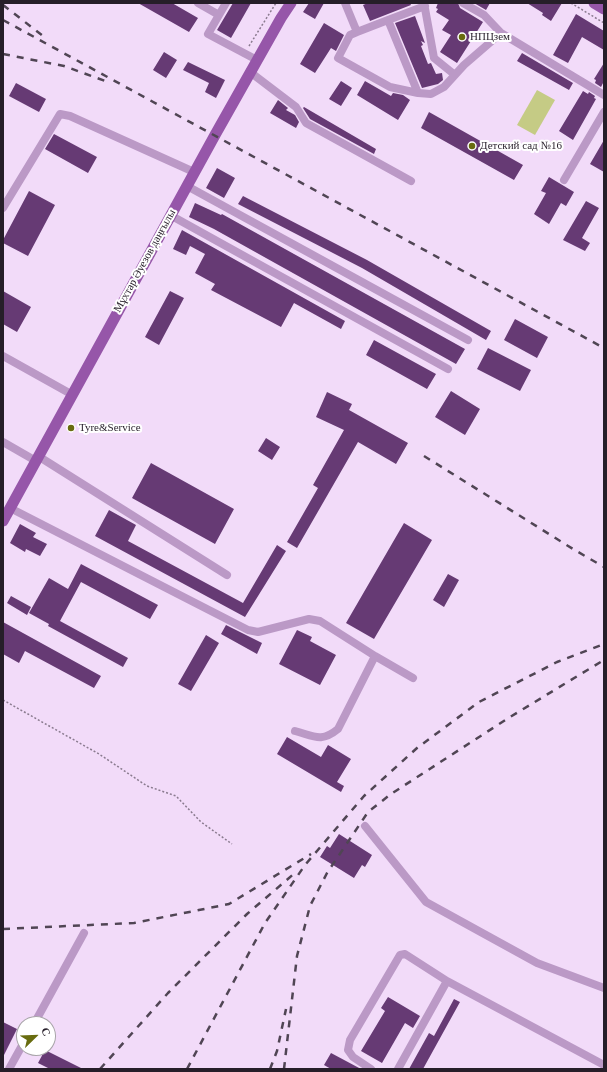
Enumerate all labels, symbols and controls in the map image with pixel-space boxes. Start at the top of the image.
place label: НПЦзем [470,30,510,44]
marker: НПЦзем [457,32,467,42]
place label: Детский сад №16 [480,139,562,153]
marker: Детский сад №16 [467,141,477,151]
street label: Мұхтар Әуезов даңғылы [111,207,179,315]
place label: Tyre&Service [79,421,141,435]
marker: Tyre&Service [66,423,76,433]
north arrow [16,1016,56,1056]
text: С [39,1026,53,1038]

